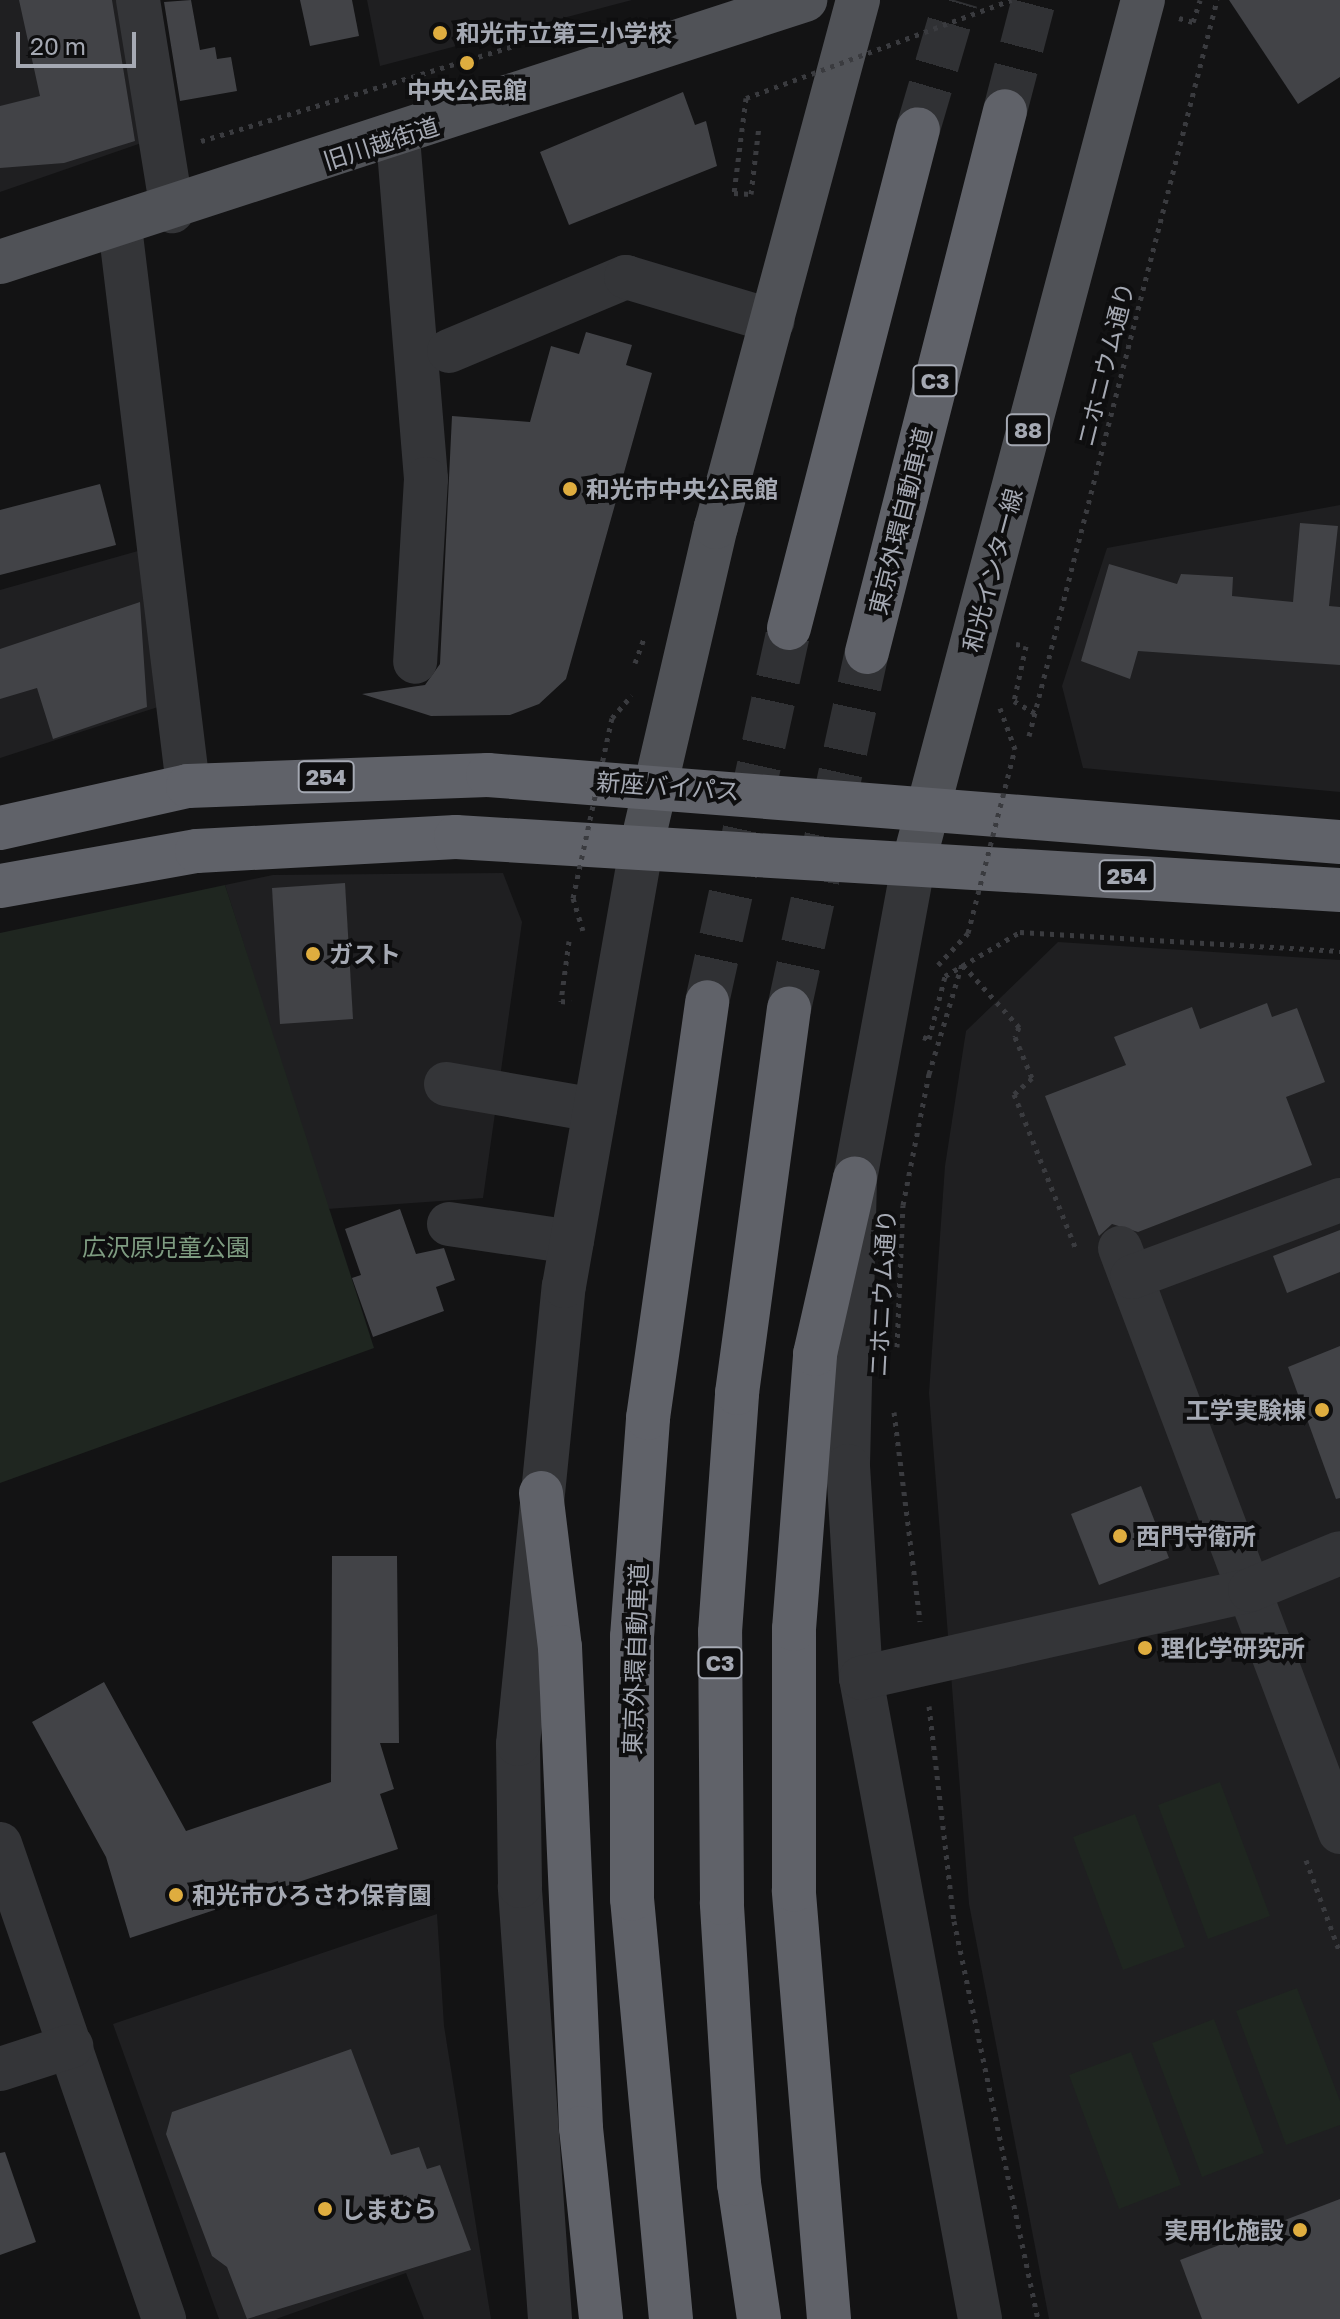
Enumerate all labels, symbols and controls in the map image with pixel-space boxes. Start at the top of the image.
scale bar [20,16,140,66]
place label: 和光市立第三小学校 [456,19,672,47]
marker: 和光市立第三小学校 [431,24,449,42]
text: 20 m [30,31,86,60]
marker: 中央公民館 [458,54,476,72]
place label: 中央公民館 [407,76,527,104]
street label: 旧川越街道 [319,111,443,175]
street label: ニホニウム通り [1071,279,1139,449]
road number: C3 [911,363,959,399]
road number: 88 [1004,412,1052,448]
street label: 東京外環自動車道 [863,424,937,618]
place label: 和光市中央公民館 [586,475,778,503]
marker: 和光市中央公民館 [561,480,579,498]
street label: 和光インター線 [956,485,1028,655]
road number: 254 [296,759,356,795]
street label: 新座バイパス [595,767,741,805]
road number: 254 [1097,858,1157,894]
place label: ガスト [329,940,401,968]
marker: ガスト [304,945,322,963]
street label: ニホニウム通り [863,1208,901,1378]
park label: 広沢原児童公園 [82,1233,250,1261]
place label: 工学実験棟 [1186,1396,1306,1424]
marker: 工学実験棟 [1313,1401,1331,1419]
place label: 西門守衛所 [1136,1522,1256,1550]
marker: 西門守衛所 [1111,1527,1129,1545]
street label: 東京外環自動車道 [617,1563,653,1755]
place label: 理化学研究所 [1161,1634,1305,1662]
marker: 理化学研究所 [1136,1639,1154,1657]
road number: C3 [696,1645,744,1681]
place label: 和光市ひろさわ保育園 [192,1881,432,1909]
marker: 和光市ひろさわ保育園 [167,1886,185,1904]
place label: しまむら [341,2195,437,2223]
marker: しまむら [316,2200,334,2218]
place label: 実用化施設 [1164,2216,1284,2244]
marker: 実用化施設 [1291,2221,1309,2239]

